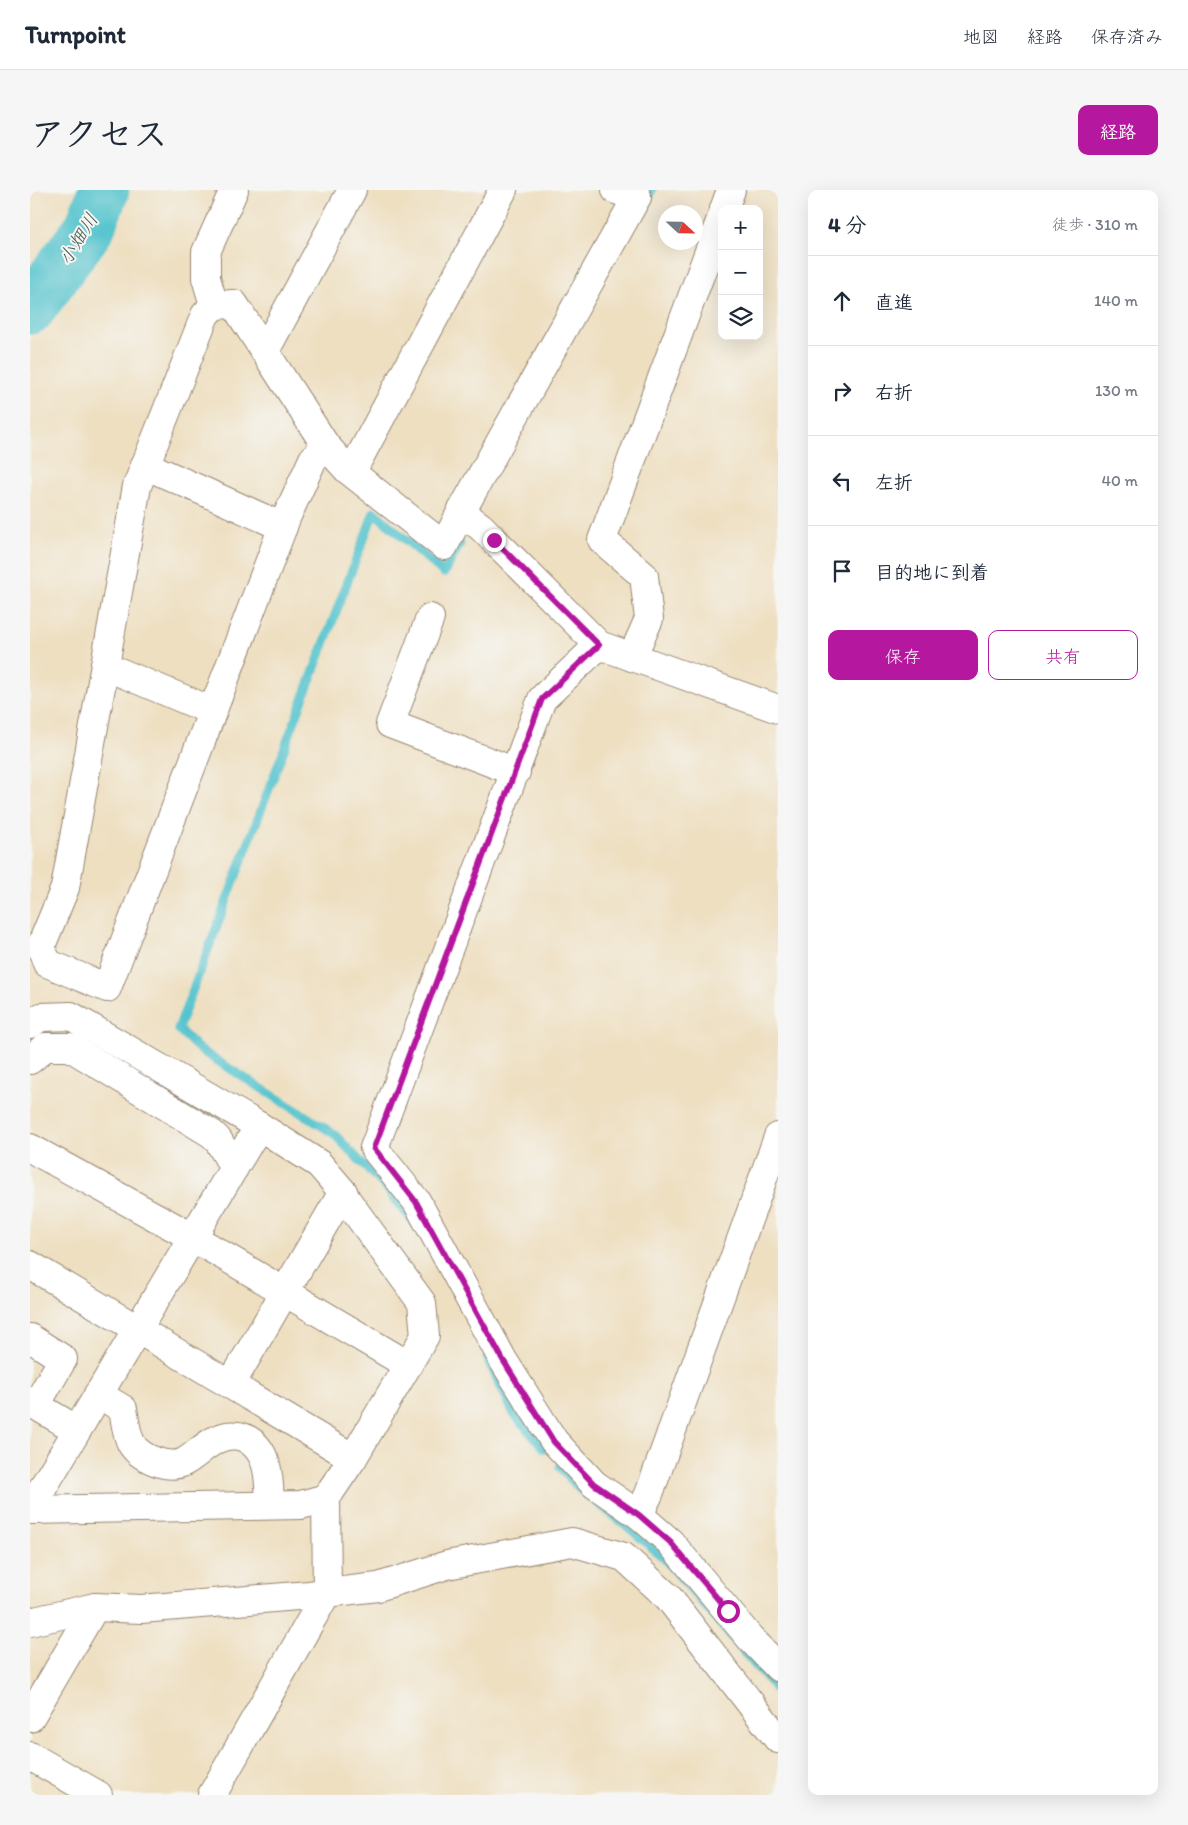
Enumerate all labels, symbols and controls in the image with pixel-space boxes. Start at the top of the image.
text: Turnpoint [25,20,126,49]
text: 地図 [963,26,999,48]
text: 経路 [1027,26,1063,48]
text: 保存済み [1091,26,1163,48]
button: 経路 [1078,105,1158,155]
text: アクセス [30,113,168,155]
north arrow [658,205,703,250]
map controls [718,205,763,340]
button: + [718,205,763,250]
water label: 小畑川 [53,209,103,269]
text: 4 分 [828,212,866,237]
text: 徒歩 · 310 m [1052,215,1138,234]
button: − [718,250,763,295]
icon: ahead [828,287,856,315]
text: 直進 [875,291,913,314]
text: 140 m [1094,291,1138,310]
button: layers [718,295,763,340]
icon: right [828,377,856,405]
text: 右折 [875,381,913,404]
text: 130 m [1095,381,1138,400]
icon: left [828,467,856,495]
text: 左折 [875,471,913,494]
text: 40 m [1101,471,1138,490]
route end [483,529,506,552]
icon: arrive [828,557,856,585]
text: 目的地に到着 [875,561,989,584]
button: 保存 [828,630,978,680]
button: 共有 [988,630,1138,680]
route start [717,1600,740,1623]

